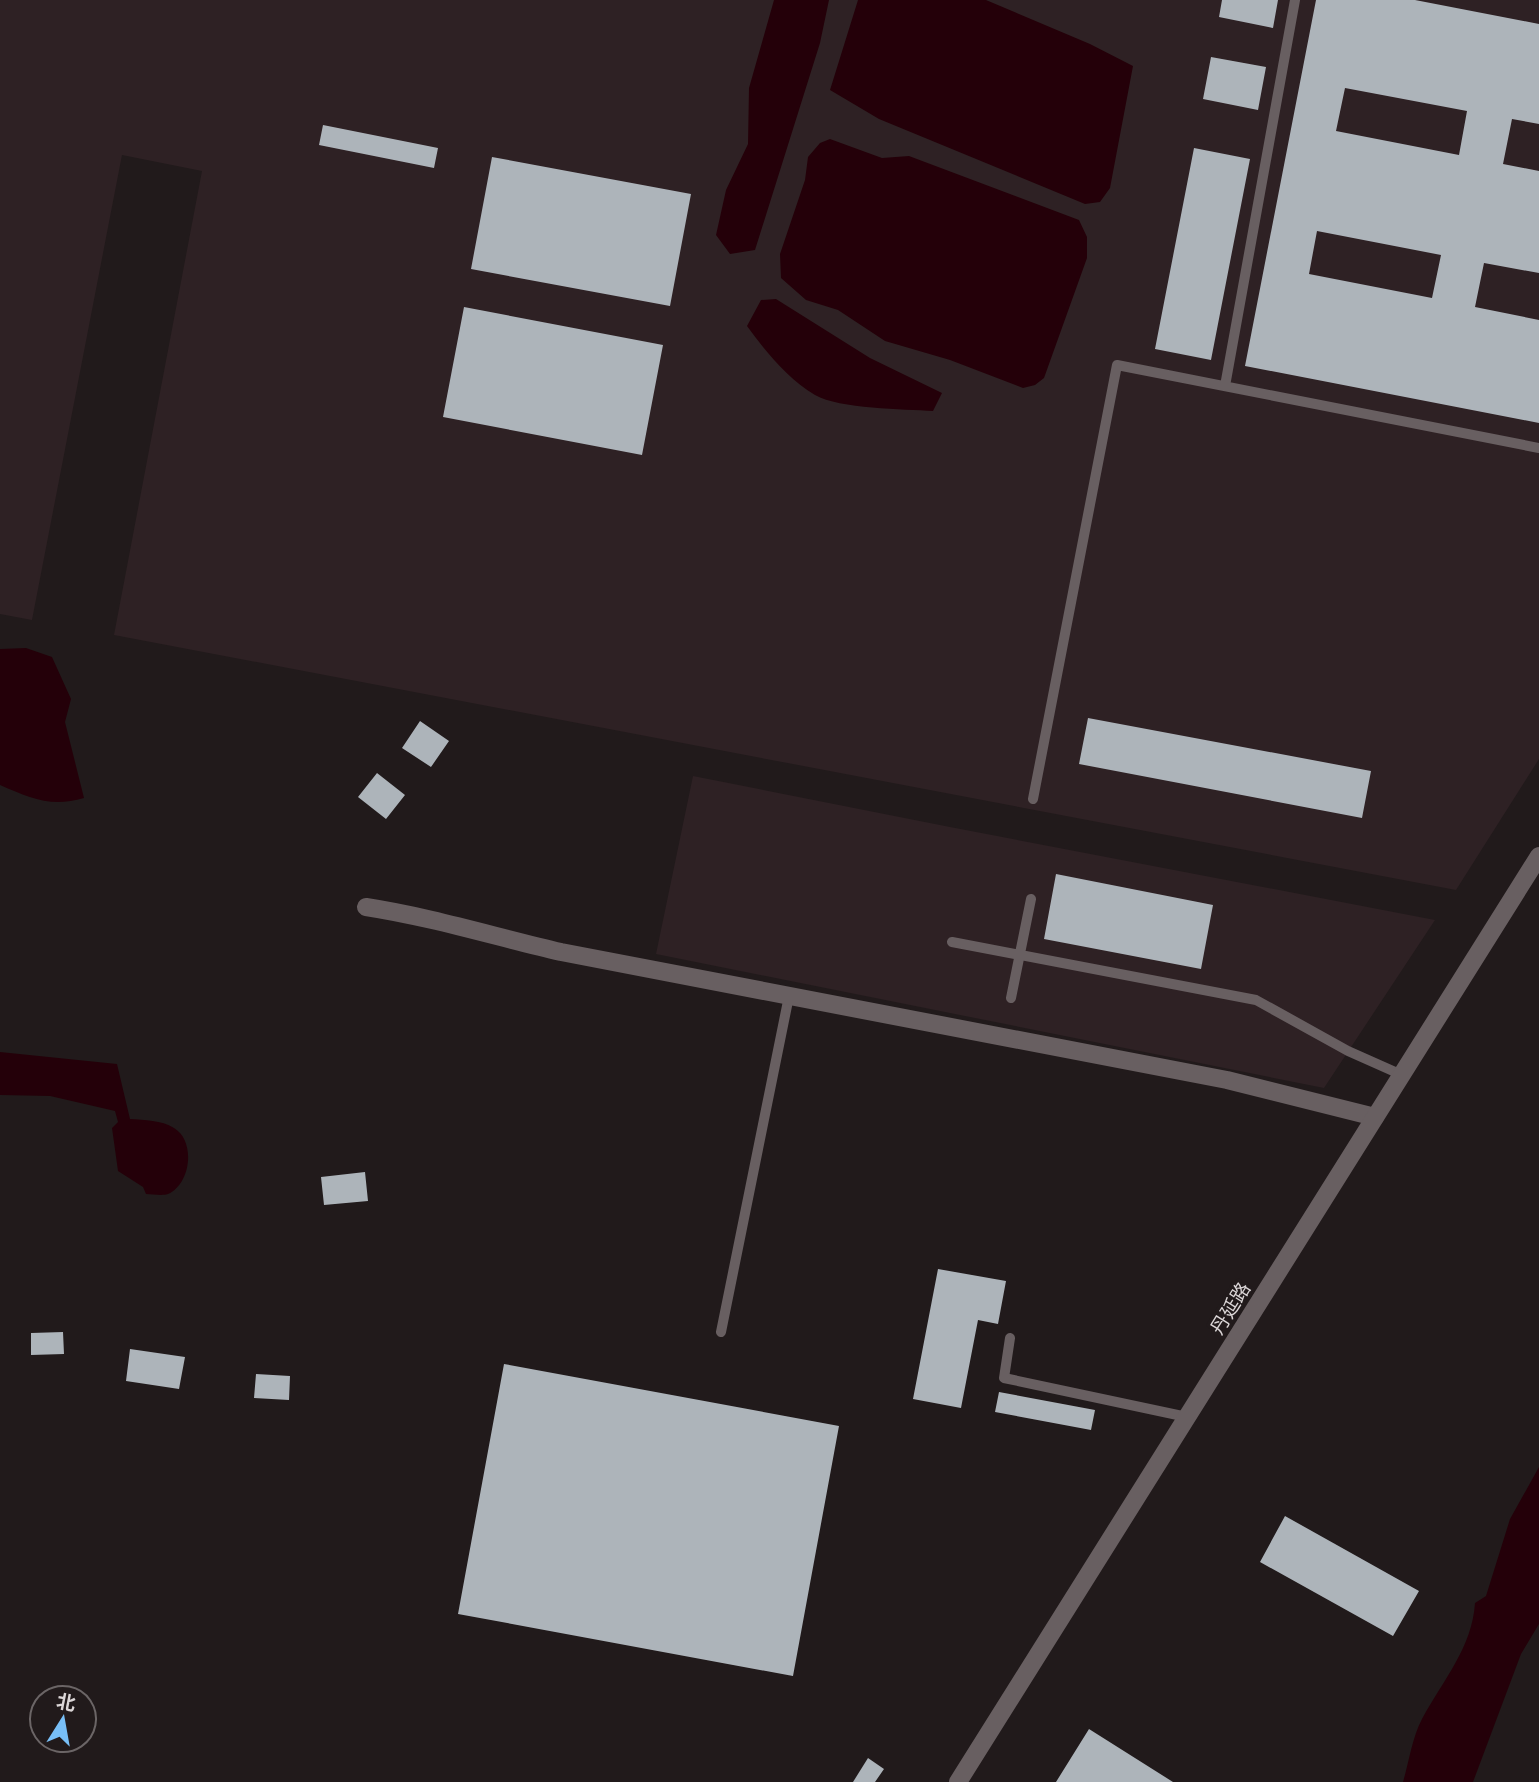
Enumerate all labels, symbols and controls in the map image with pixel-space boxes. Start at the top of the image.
street label: 丹延路 [1205,1277,1254,1338]
north arrow [28,1684,98,1754]
text: 北 [55,1689,78,1715]

